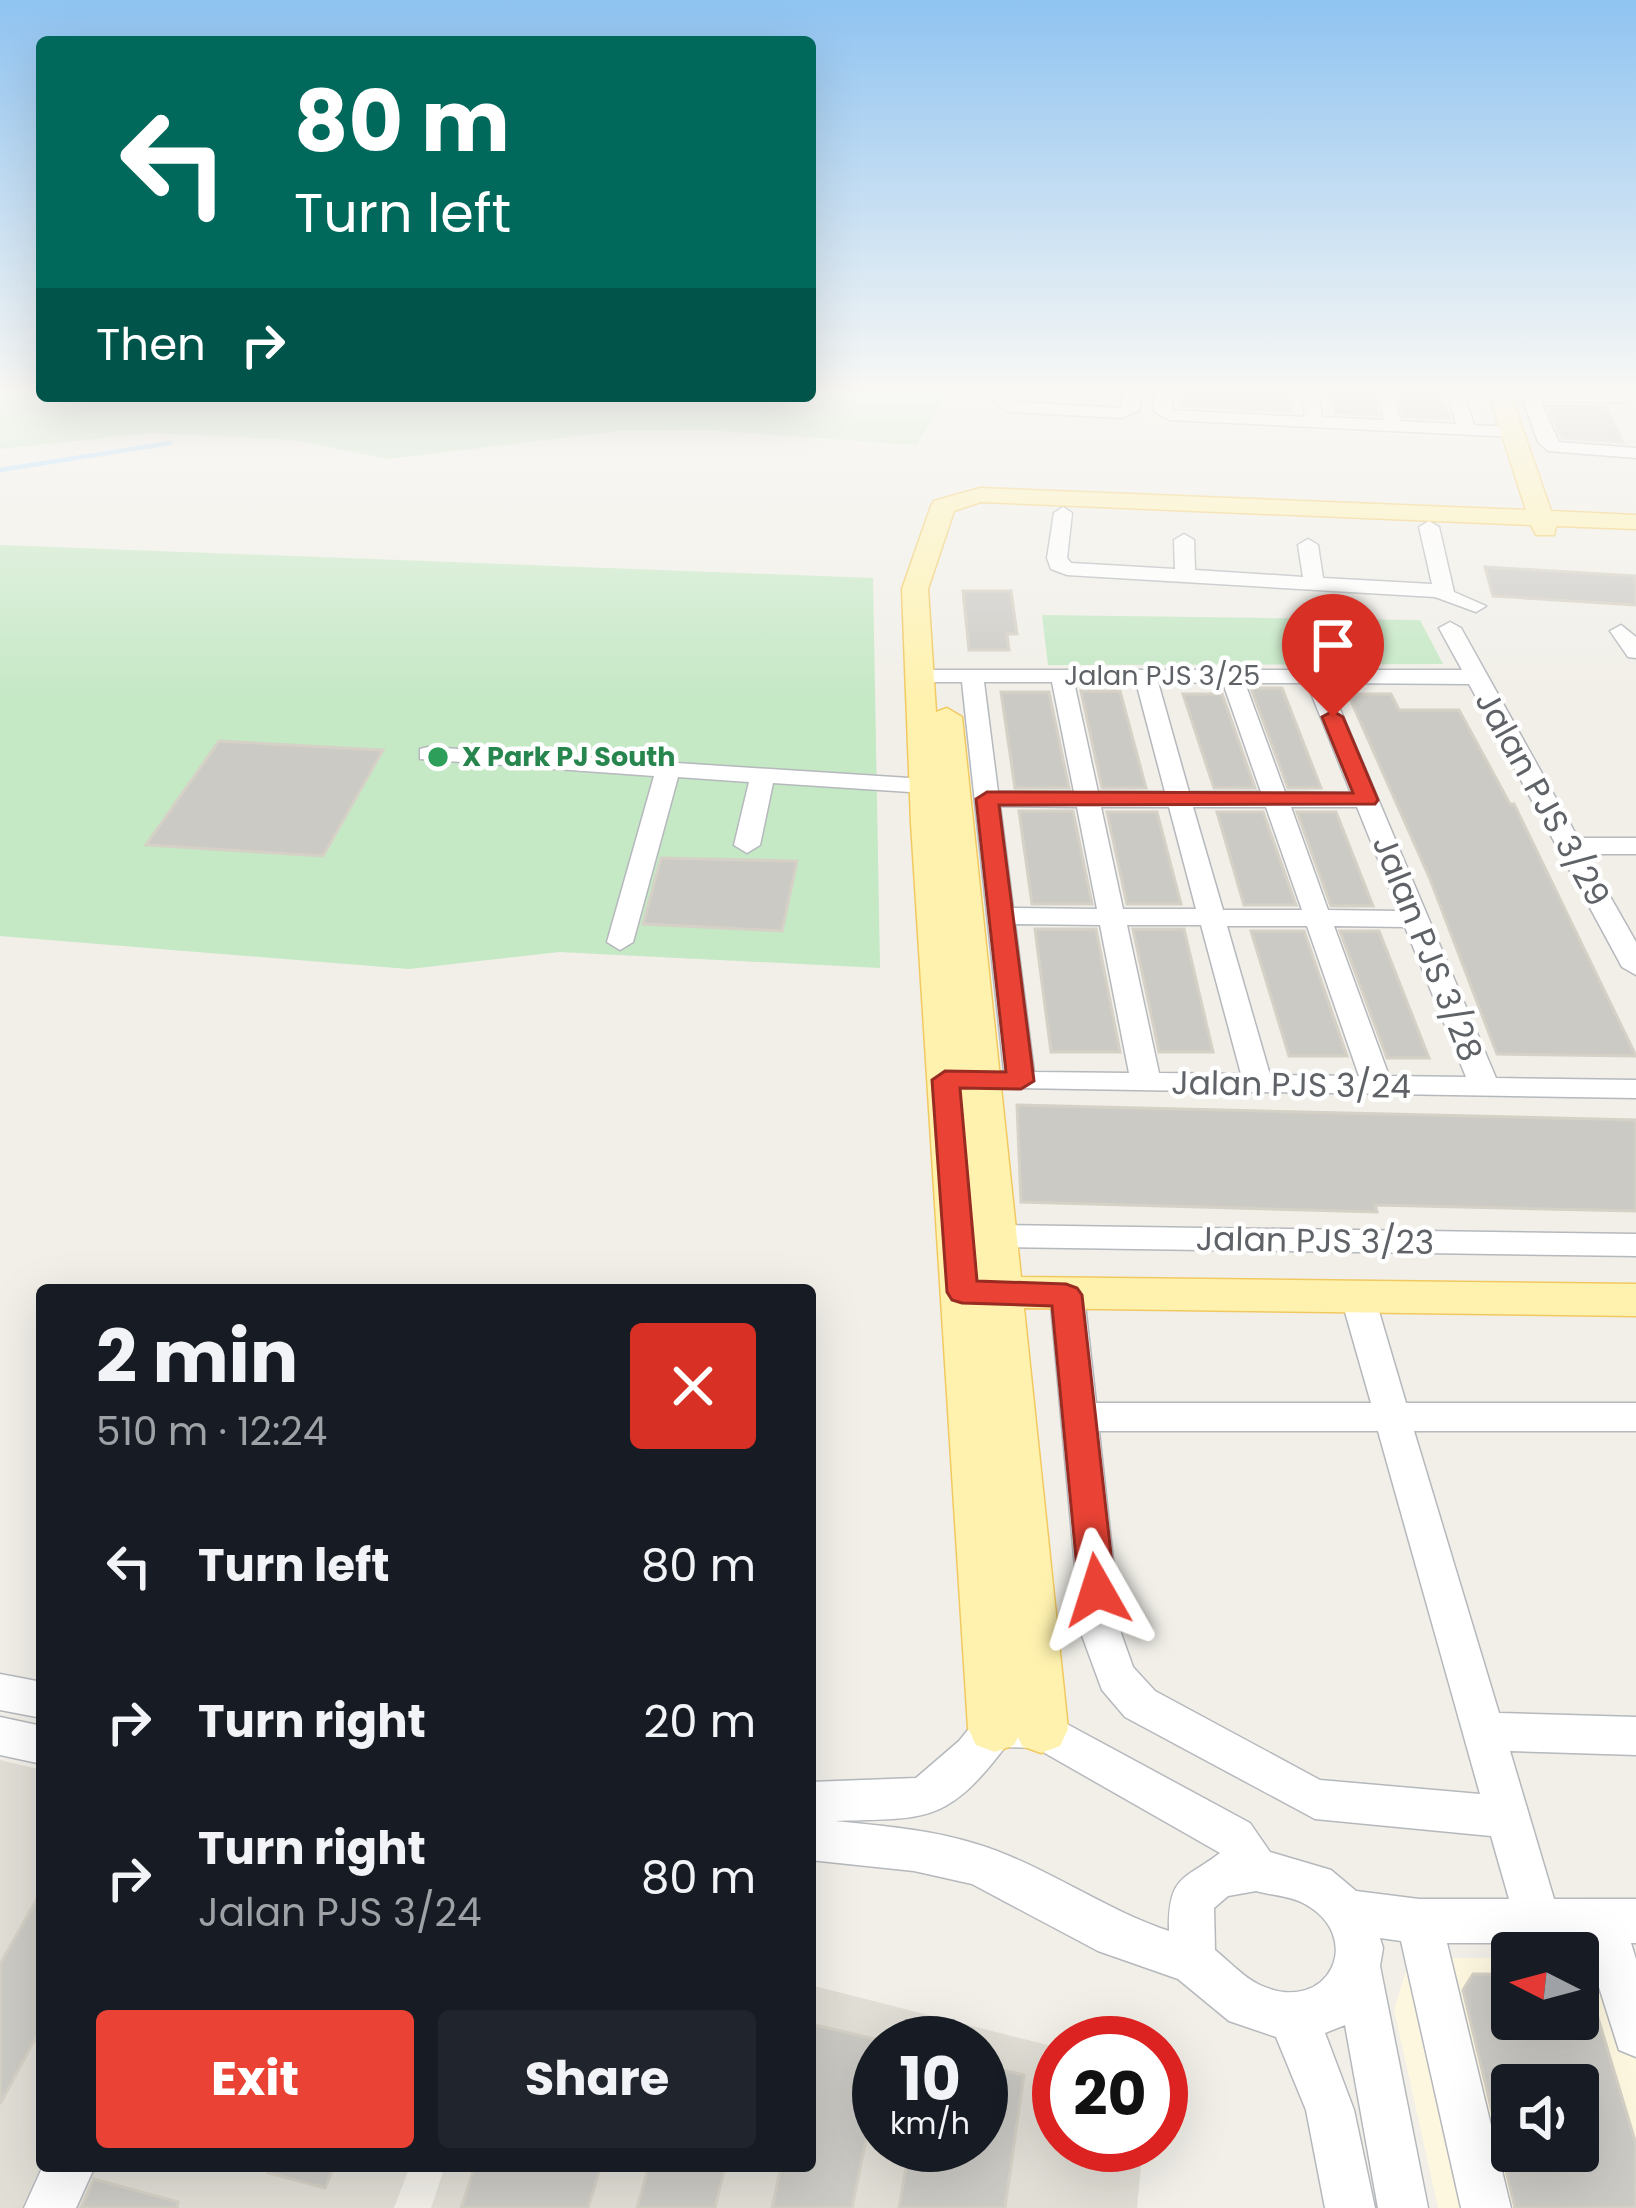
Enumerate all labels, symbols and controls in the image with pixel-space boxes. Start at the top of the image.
text: 80 m [294,63,510,180]
icon: left [96,84,252,240]
text: Turn left [294,175,511,251]
icon: right [230,312,296,378]
text: Then [96,313,206,376]
pin [1282,594,1384,717]
icon: arrive [1300,612,1366,678]
street label: Jalan PJS 3/25 [1064,657,1260,694]
street label: Jalan PJS 3/29 [1464,682,1621,915]
place label: X Park PJ South [462,738,676,775]
marker: X Park PJ South [425,744,451,770]
street label: Jalan PJS 3/28 [1361,828,1494,1068]
street label: Jalan PJS 3/24 [1171,1059,1411,1110]
street label: Jalan PJS 3/23 [1195,1215,1435,1266]
text: 2 min [96,1306,298,1407]
button: close [630,1323,756,1449]
text: 510 m · 12:24 [96,1404,327,1459]
position arrow [1034,1527,1160,1653]
icon: left [96,1533,162,1599]
text: Turn left [198,1534,390,1597]
text: 80 m [641,1534,756,1597]
icon: right [96,1689,162,1755]
text: Turn right [198,1690,426,1753]
text: 20 m [643,1690,756,1753]
text: Turn right [198,1817,426,1880]
icon: right [96,1845,162,1911]
text: 80 m [641,1846,756,1909]
text: Jalan PJS 3/24 [198,1885,481,1940]
north arrow [1491,1932,1599,2040]
map controls [1491,1932,1599,2172]
button: Exit [96,2010,414,2148]
button: Share [438,2010,756,2148]
speed limit sign: 20 [1032,2016,1188,2172]
text: 10 [899,2037,961,2121]
button: sound [1491,2064,1599,2172]
text: km/h [890,2102,970,2145]

